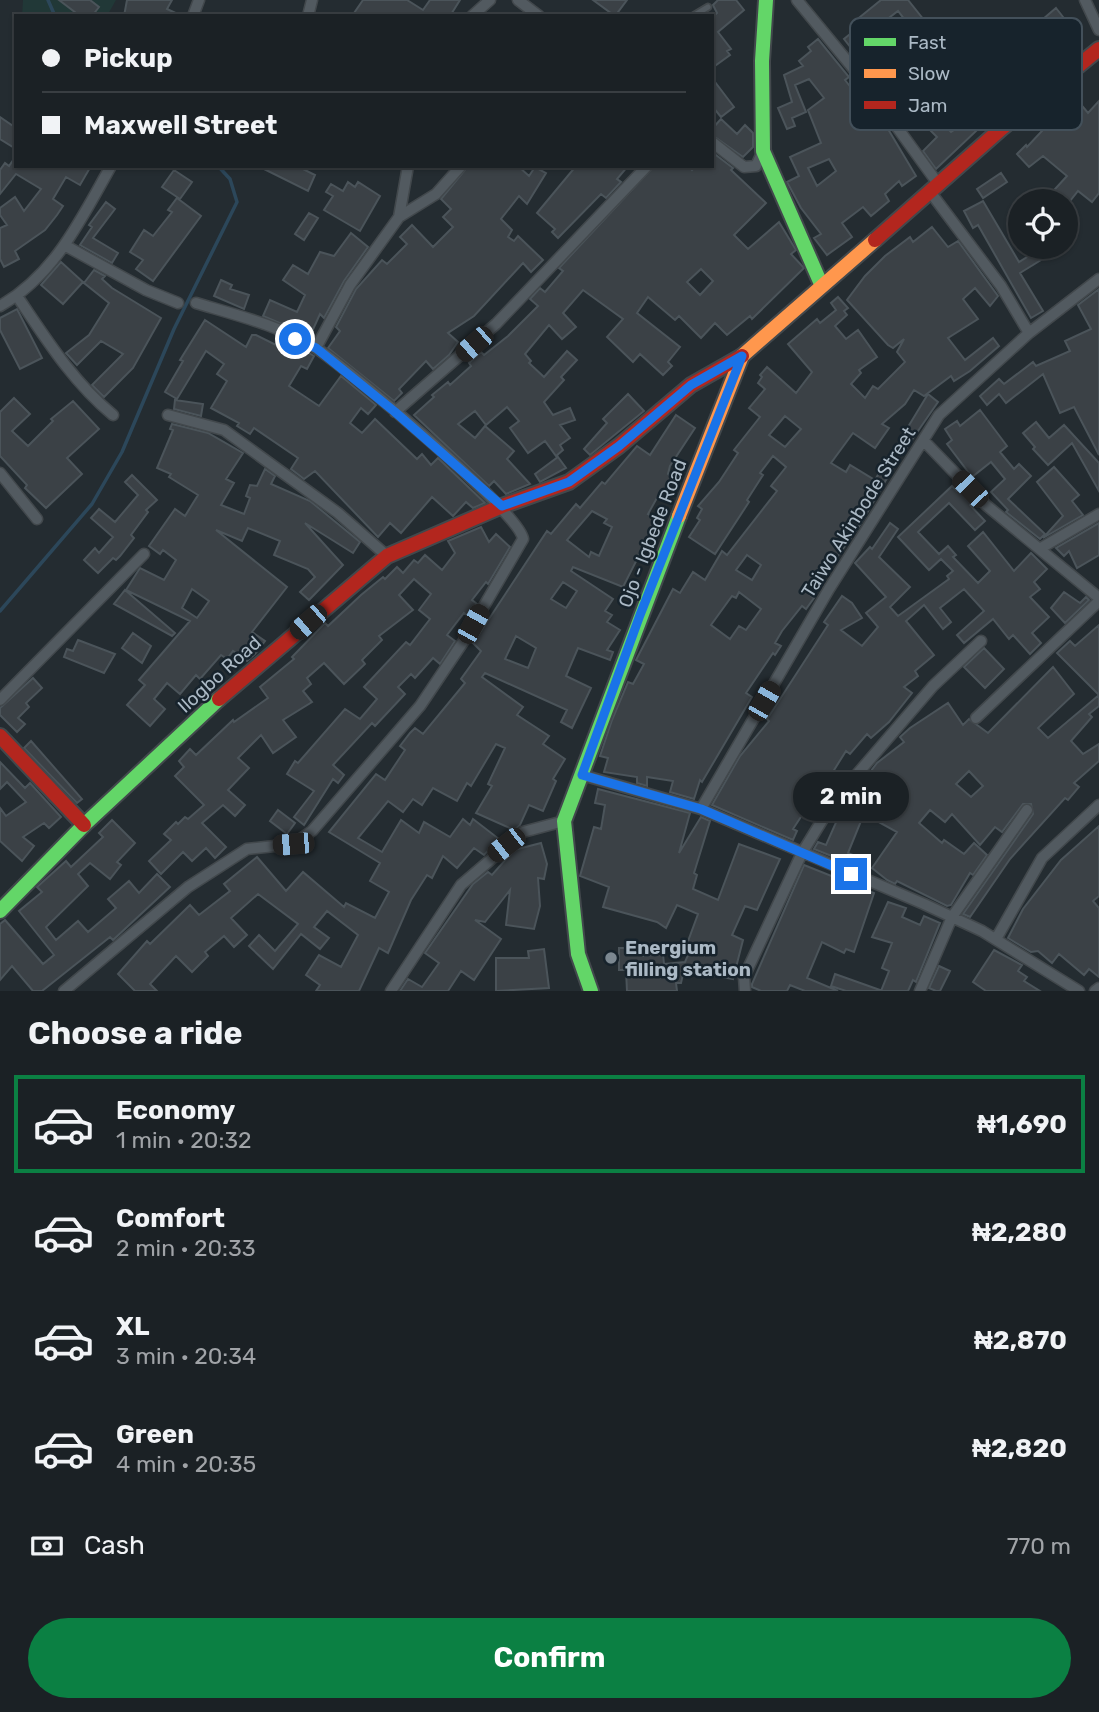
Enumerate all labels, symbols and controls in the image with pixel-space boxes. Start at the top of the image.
legend [850,18,1082,130]
text: Fast [908,31,947,54]
text: Pickup [84,43,173,74]
text: Slow [908,62,950,85]
text: Jam [908,94,947,117]
text: Maxwell Street [84,110,277,141]
map controls [1008,189,1078,259]
button: locate [1008,189,1078,259]
car [452,322,497,366]
route start [279,323,311,355]
street label: Taiwo Akinbode Street [797,422,921,602]
street label: Ojo - Igbede Road [614,456,691,611]
car [948,467,993,511]
car [286,600,331,644]
car [454,601,493,647]
street label: Ilogbo Road [173,631,266,718]
car [745,678,784,724]
callout: 2 min [793,772,909,822]
text: 2 min [820,782,882,810]
car [483,824,530,866]
car [272,832,315,856]
route end [835,858,867,890]
place label: Energium filling station [625,936,751,981]
marker: Energium filling station [603,950,619,966]
text: Choose a ride [28,1014,242,1052]
icon: car [32,1093,95,1156]
text: Economy [116,1095,235,1126]
text: ₦1,690 [977,1109,1067,1140]
text: 1 min · 20:32 [116,1126,252,1154]
icon: car [32,1201,95,1264]
text: Comfort [116,1203,225,1234]
text: ₦2,280 [972,1217,1067,1248]
text: 2 min · 20:33 [116,1234,256,1262]
icon: car [32,1309,95,1372]
text: XL [116,1311,149,1342]
text: ₦2,870 [974,1325,1067,1356]
text: 3 min · 20:34 [116,1342,256,1370]
icon: car [32,1417,95,1480]
text: Green [116,1419,194,1450]
text: ₦2,820 [972,1433,1067,1464]
text: 4 min · 20:35 [116,1450,256,1478]
icon: cash [28,1527,66,1565]
text: Cash [84,1530,145,1561]
text: 770 m [1007,1532,1071,1560]
button: Confirm [28,1618,1071,1698]

